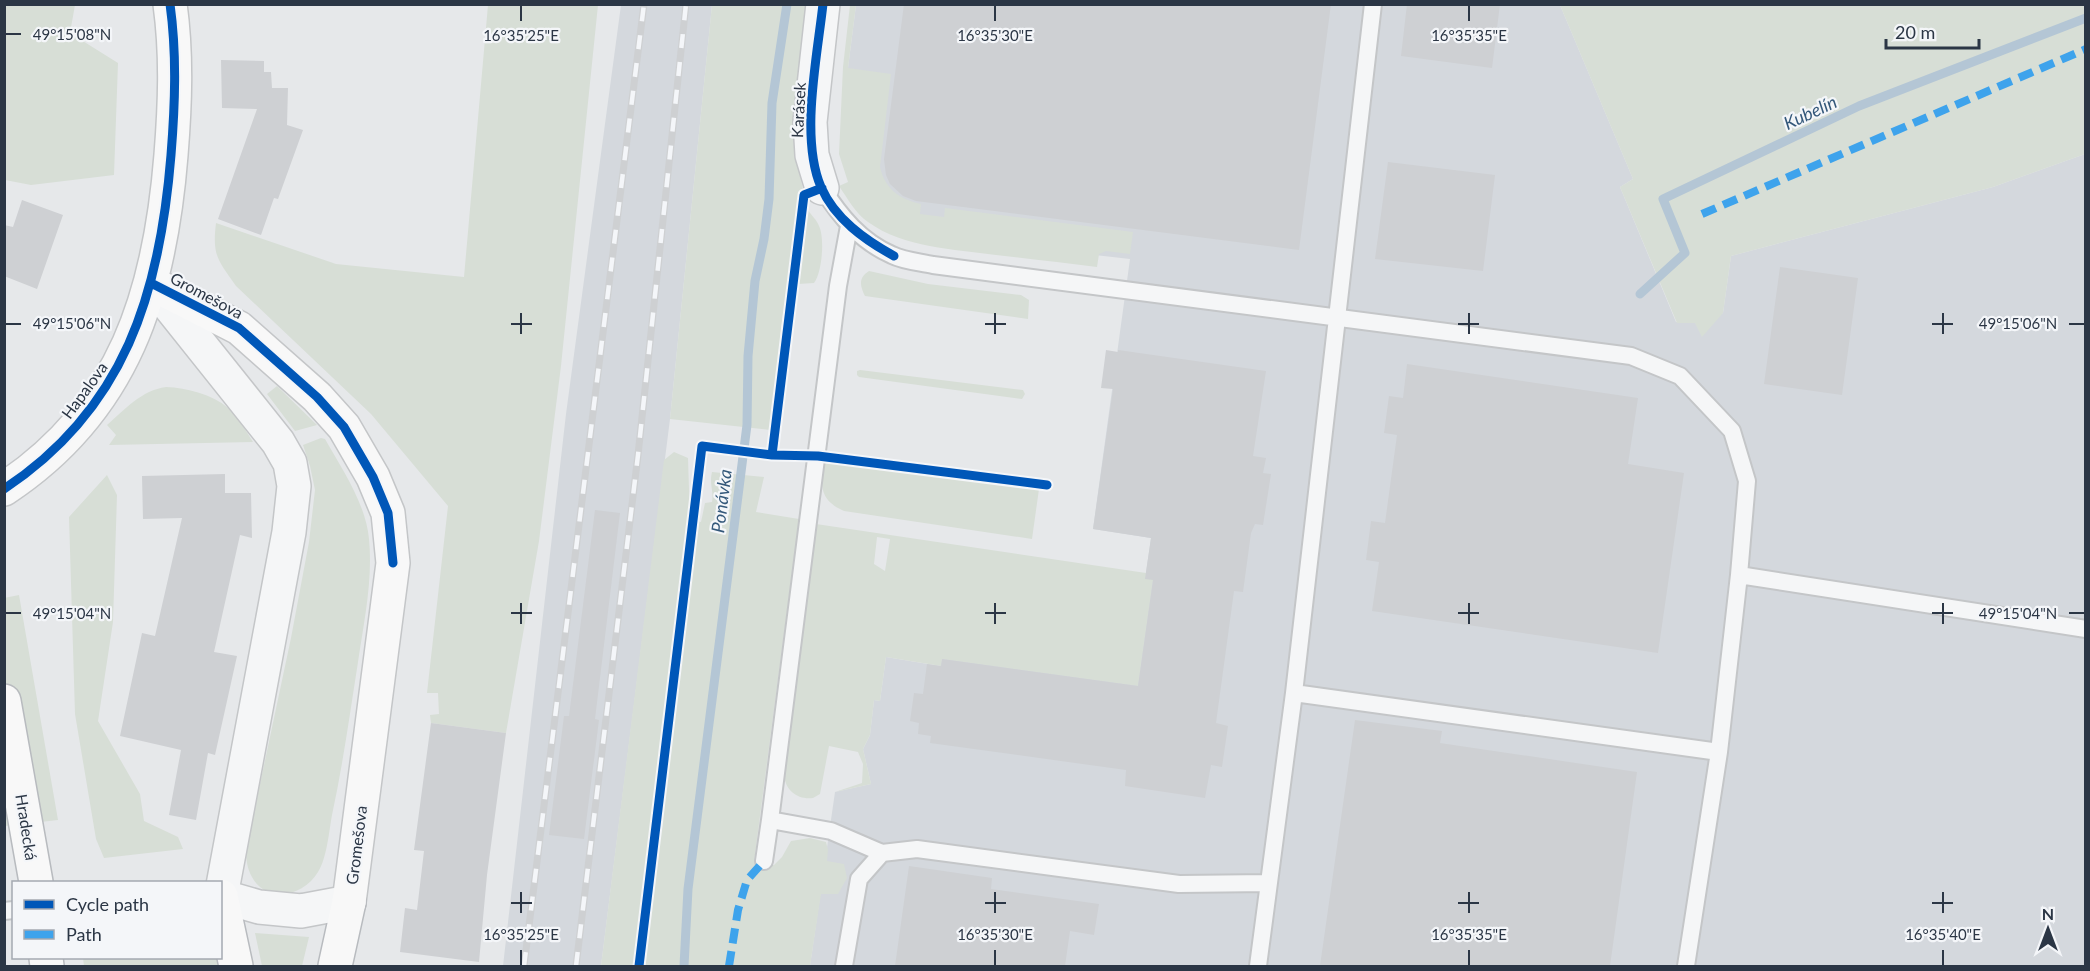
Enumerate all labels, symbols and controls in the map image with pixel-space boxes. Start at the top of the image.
scale bar [1886,12,1979,50]
text: 20 m [1895,21,1935,43]
text: 49°15'08"N [33,25,111,43]
text: 16°35'25"E [483,26,559,44]
text: 16°35'30"E [957,26,1033,44]
text: 16°35'35"E [1431,26,1507,44]
street label: Karásek [787,81,809,138]
water label: Kubelín [1780,90,1840,134]
street label: Gromešova [167,268,247,322]
text: 49°15'06"N [33,314,111,332]
text: 49°15'06"N [1979,314,2057,332]
street label: Hapalova [57,358,111,422]
water label: Ponávka [706,468,736,534]
text: 49°15'04"N [33,604,111,622]
text: 49°15'04"N [1979,604,2057,622]
street label: Hradecká [12,792,42,862]
street label: Gromešova [342,804,370,886]
legend [12,881,222,959]
text: Cycle path [66,893,149,915]
north arrow [2018,899,2078,959]
text: N [2042,904,2054,923]
text: Path [66,923,102,945]
text: 16°35'25"E [483,925,559,943]
text: 16°35'30"E [957,925,1033,943]
text: 16°35'35"E [1431,925,1507,943]
text: 16°35'40"E [1905,925,1981,943]

